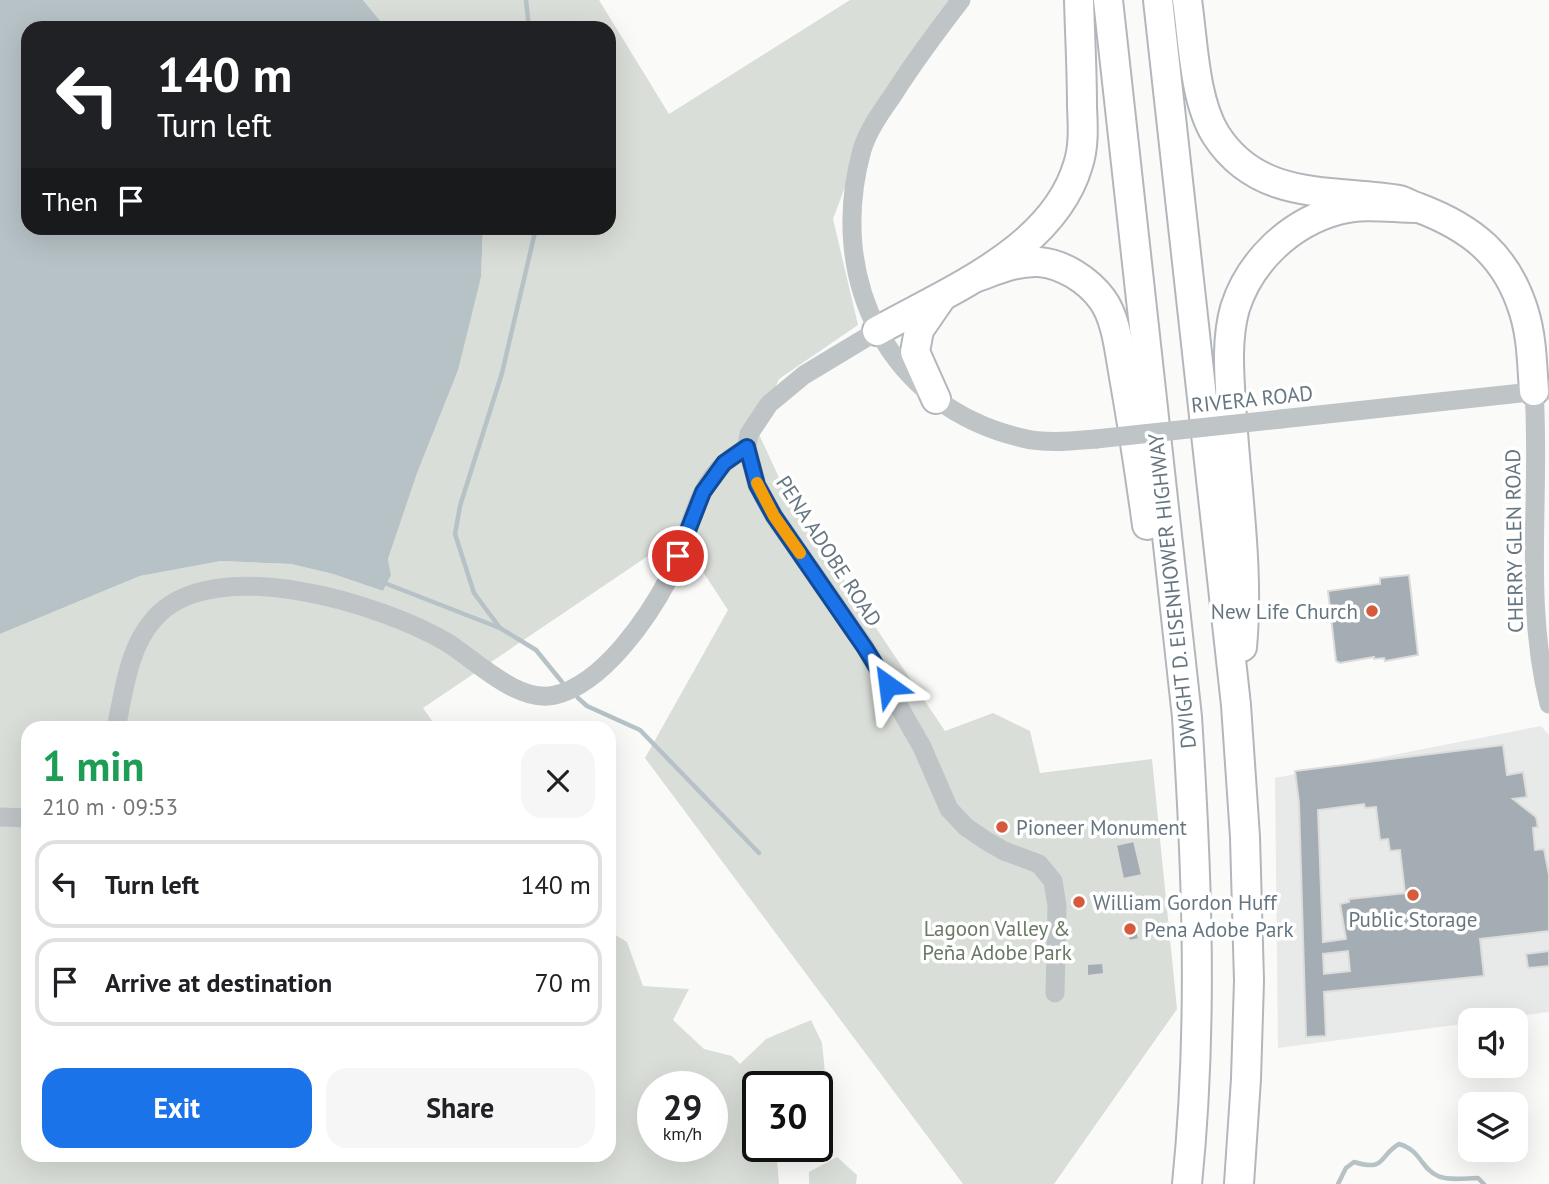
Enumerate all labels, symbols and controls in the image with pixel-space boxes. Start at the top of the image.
text: 140 m [157,42,292,106]
icon: left [42,49,133,140]
text: Turn left [157,104,272,146]
icon: arrive [112,182,150,220]
text: Then [42,185,98,218]
street label: RIVERA ROAD [1190,379,1314,419]
street label: DWIGHT D. EISENHOWER HIGHWAY [1142,432,1202,750]
street label: CHERRY GLEN ROAD [1499,449,1529,633]
street label: PENA ADOBE ROAD [770,470,888,632]
pin [648,526,708,586]
icon: arrive [659,537,697,575]
place label: New Life Church [1211,598,1358,625]
marker: New Life Church [1364,603,1380,619]
position arrow [851,648,925,722]
text: 1 min [42,738,144,793]
button: close [521,744,595,818]
text: 210 m · 09:53 [42,792,178,821]
place label: Pioneer Monument [1016,814,1187,841]
marker: Pioneer Monument [994,819,1010,835]
icon: left [46,865,84,903]
text: Turn left [105,868,199,901]
text: 140 m [520,868,591,901]
marker: Public Storage [1405,887,1421,903]
place label: William Gordon Huff [1093,889,1278,916]
marker: William Gordon Huff [1071,894,1087,910]
place label: Public Storage [1349,906,1477,933]
park label: Lagoon Valley & Peña Adobe Park [922,915,1072,966]
place label: Pena Adobe Park [1144,916,1294,943]
marker: Pena Adobe Park [1122,921,1138,937]
icon: arrive [46,963,84,1001]
text: Arrive at destination [105,966,332,999]
text: 70 m [535,966,591,999]
map controls [1458,1008,1528,1162]
button: sound [1458,1008,1528,1078]
button: Exit [42,1068,312,1148]
button: Share [326,1068,595,1148]
speed limit sign: 30 [742,1071,833,1162]
text: 29 [663,1084,702,1130]
button: layers [1458,1092,1528,1162]
text: km/h [663,1122,702,1145]

